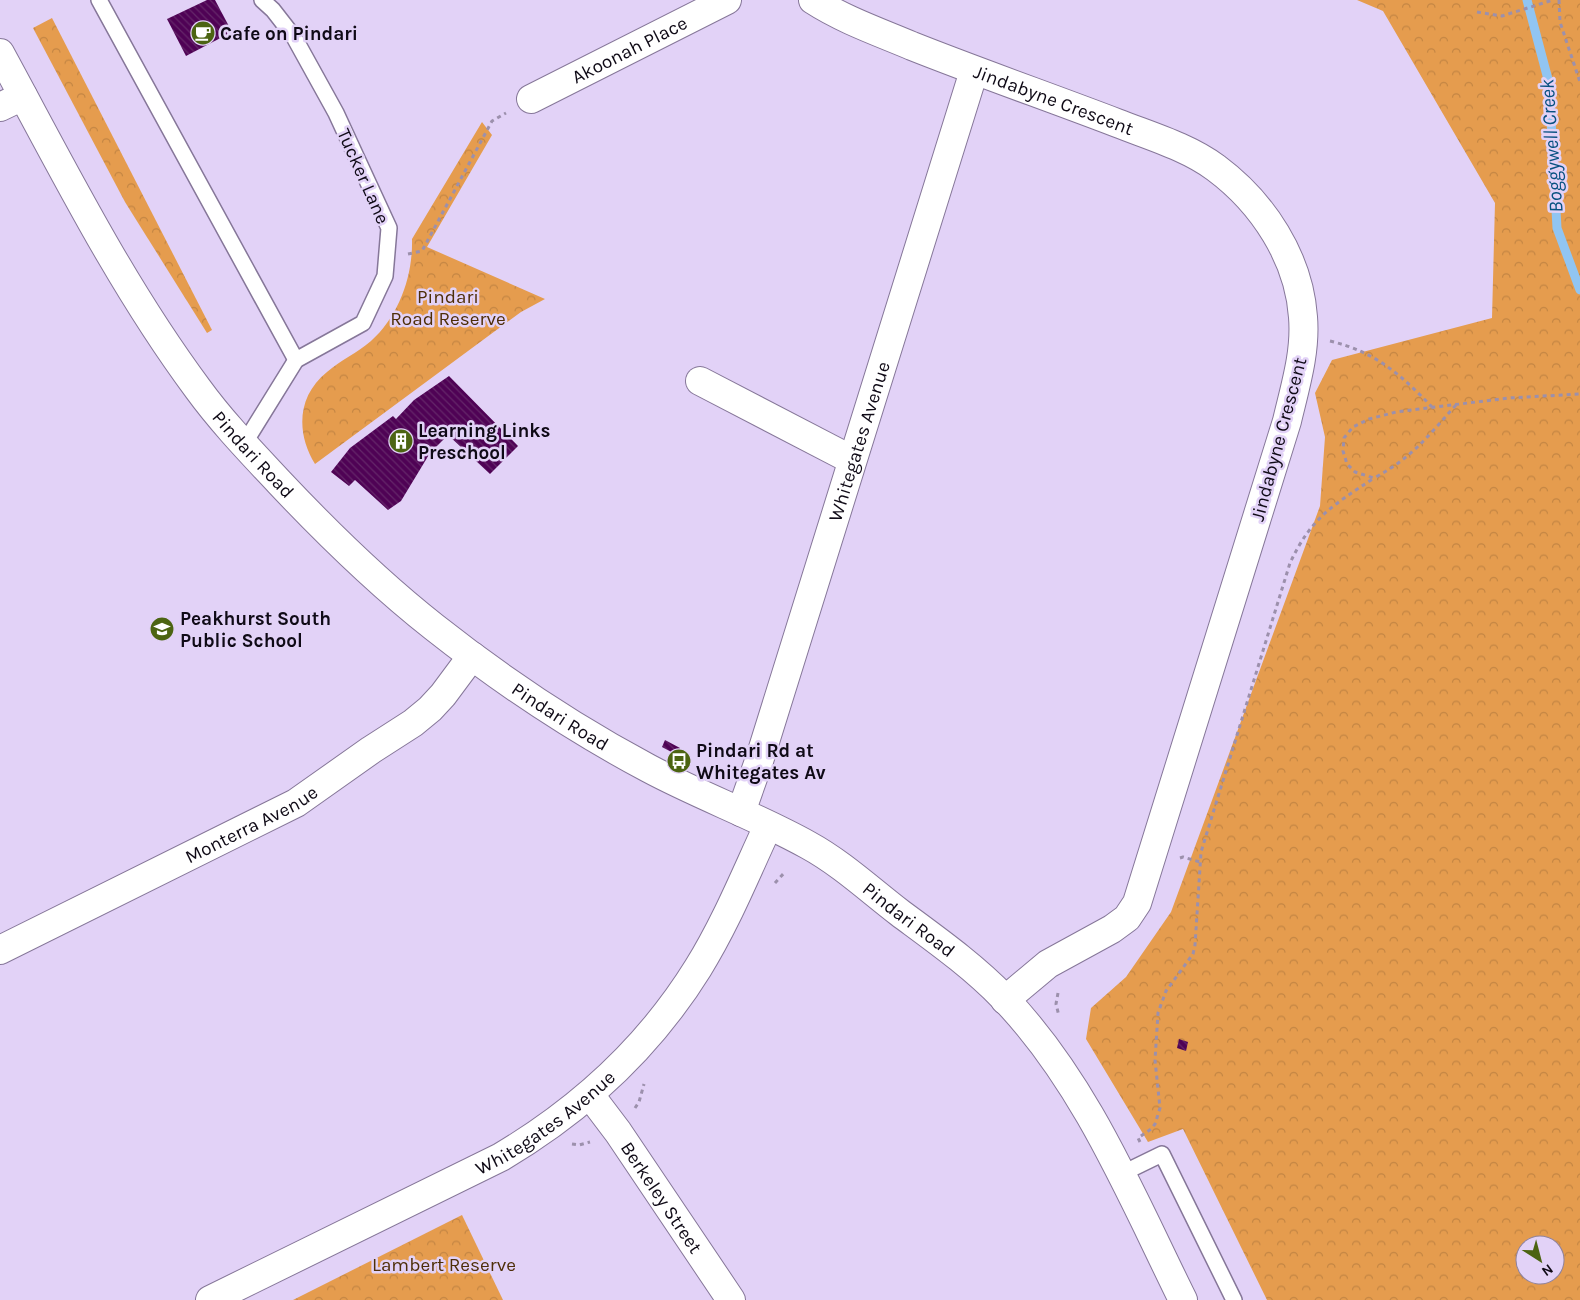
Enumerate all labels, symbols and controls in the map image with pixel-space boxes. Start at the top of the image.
street label: Akoonah Place [568,12,691,89]
cafe icon: Cafe on Pindari [190,20,216,46]
place label: Cafe on Pindari [220,23,358,45]
street label: Jindabyne Crescent [971,61,1136,140]
water label: Boggywell Creek [1535,78,1568,213]
street label: Tucker Lane [332,125,394,227]
park label: Pindari Road Reserve [390,286,506,330]
street label: Jindabyne Crescent [1246,355,1311,524]
street label: Whitegates Avenue [824,359,895,524]
street label: Pindari Road [208,407,298,503]
place label: Learning Links Preschool [418,420,551,464]
building icon: Learning Links Preschool [388,428,414,454]
place label: Peakhurst South Public School [180,608,331,652]
school or university icon: Peakhurst South Public School [149,616,175,642]
street label: Pindari Road [507,678,612,756]
place label: Pindari Rd at Whitegates Av [696,740,826,784]
bus stop icon: Pindari Rd at Whitegates Av [666,748,692,774]
street label: Monterra Avenue [182,781,322,868]
street label: Pindari Road [858,878,959,962]
street label: Whitegates Avenue [472,1066,620,1180]
street label: Berkeley Street [616,1138,706,1258]
north arrow [1515,1235,1565,1285]
park label: Lambert Reserve [372,1254,516,1276]
text: N [1538,1260,1556,1280]

